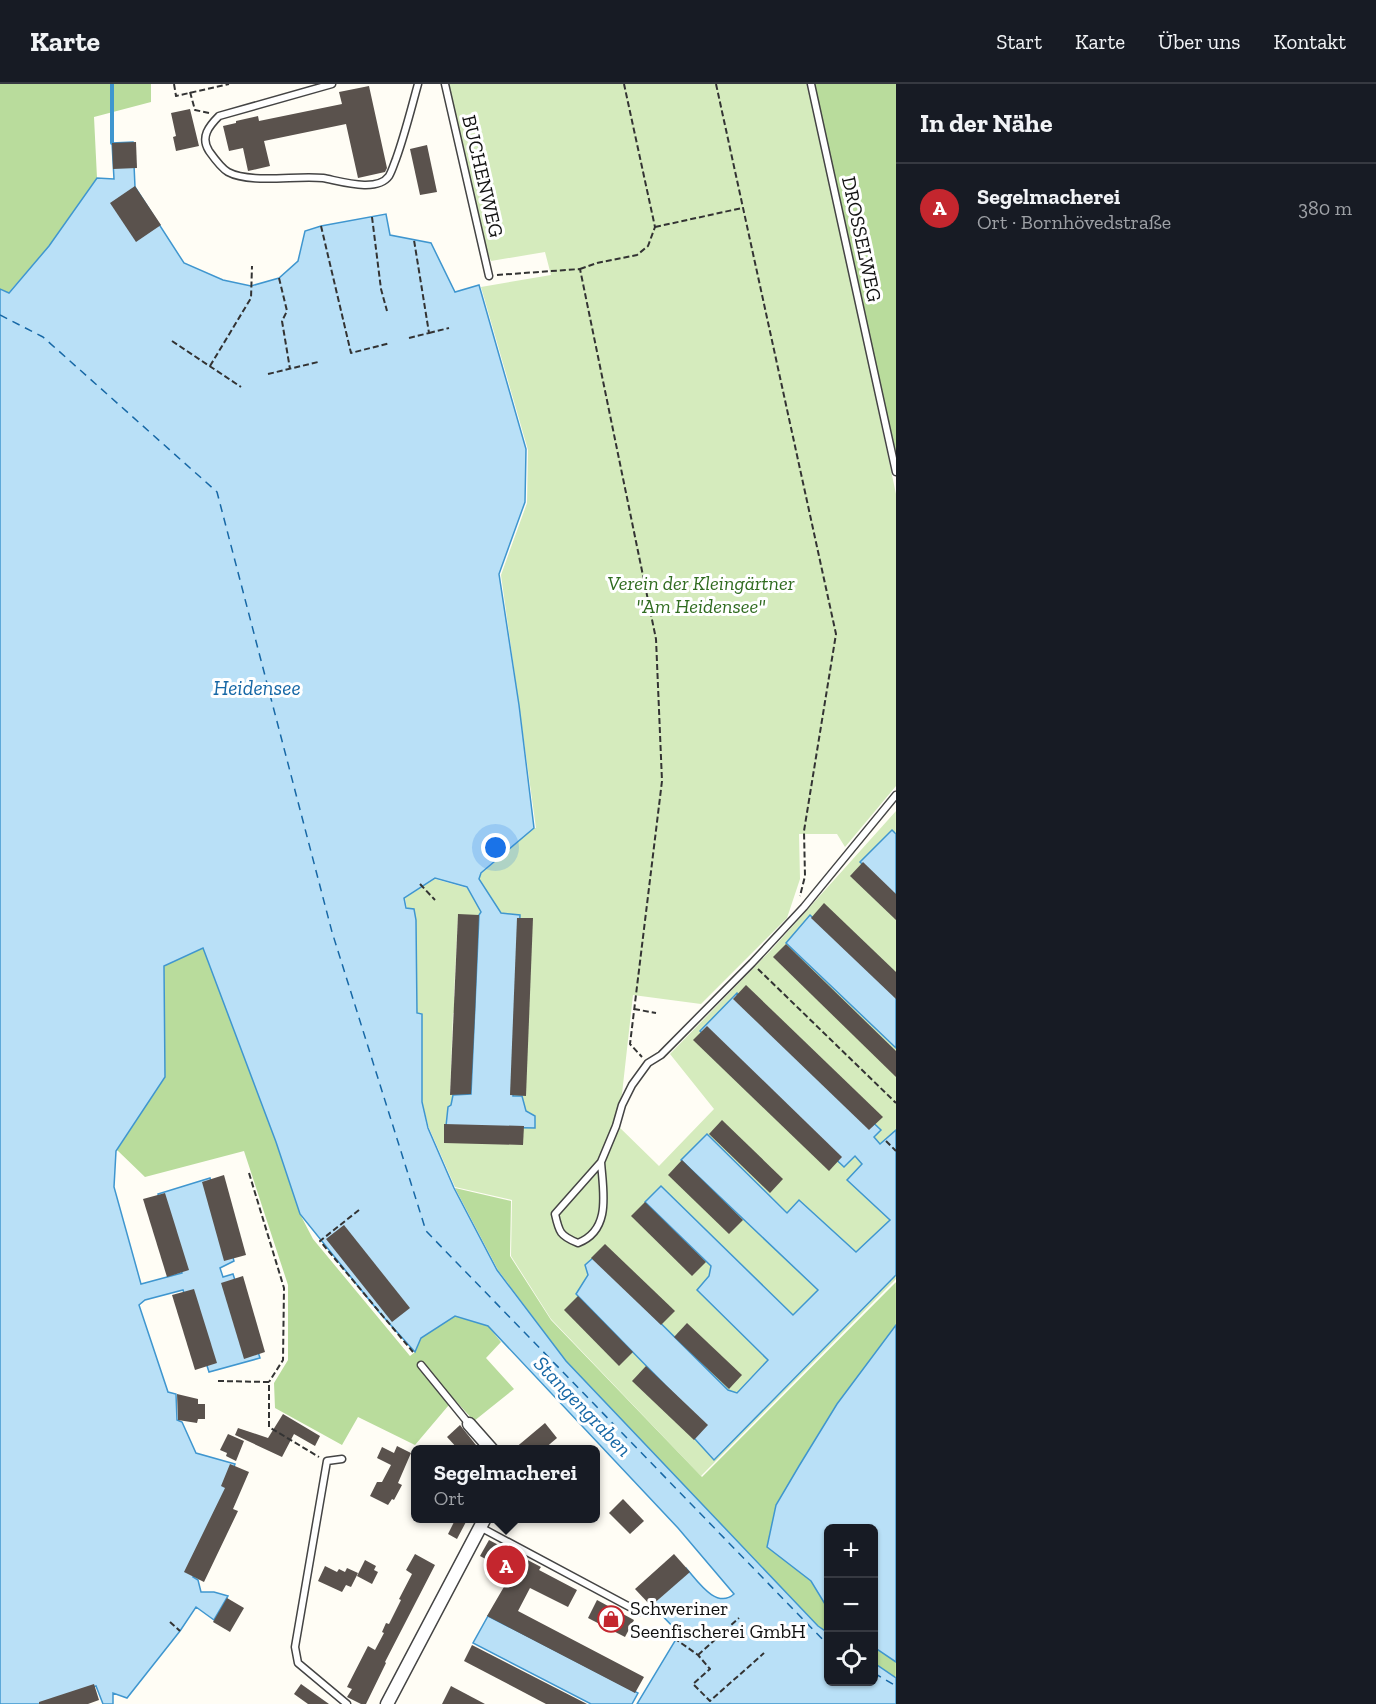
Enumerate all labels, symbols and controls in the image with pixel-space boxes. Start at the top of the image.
text: Karte [30,25,100,58]
text: Start [996,29,1042,54]
text: Karte [1075,29,1125,54]
text: Über uns [1158,29,1240,54]
text: Kontakt [1273,29,1346,54]
text: In der Nähe [920,107,1052,139]
street label: BUCHENWEG [457,112,509,240]
street label: DROSSELWEG [837,174,887,304]
text: Segelmacherei [977,183,1120,210]
text: A [933,196,946,220]
text: 380 m [1298,196,1352,220]
text: Ort · Bornhövedstraße [977,210,1171,234]
park label: Verein der Kleingärtner "Am Heidensee" [607,571,795,618]
water label: Heidensee [213,675,301,700]
your location [481,833,510,862]
water label: Stangengraben [529,1351,637,1461]
popup [411,1445,600,1523]
text: Segelmacherei [434,1459,577,1486]
text: Ort [434,1486,464,1510]
map controls [824,1524,878,1686]
button: + [824,1524,878,1578]
pin: A [486,1542,526,1588]
button: − [824,1578,878,1632]
place label: Schweriner Seenfischerei GmbH [630,1596,806,1643]
shop icon: Schweriner Seenfischerei GmbH [596,1604,626,1634]
button: locate [824,1632,878,1686]

